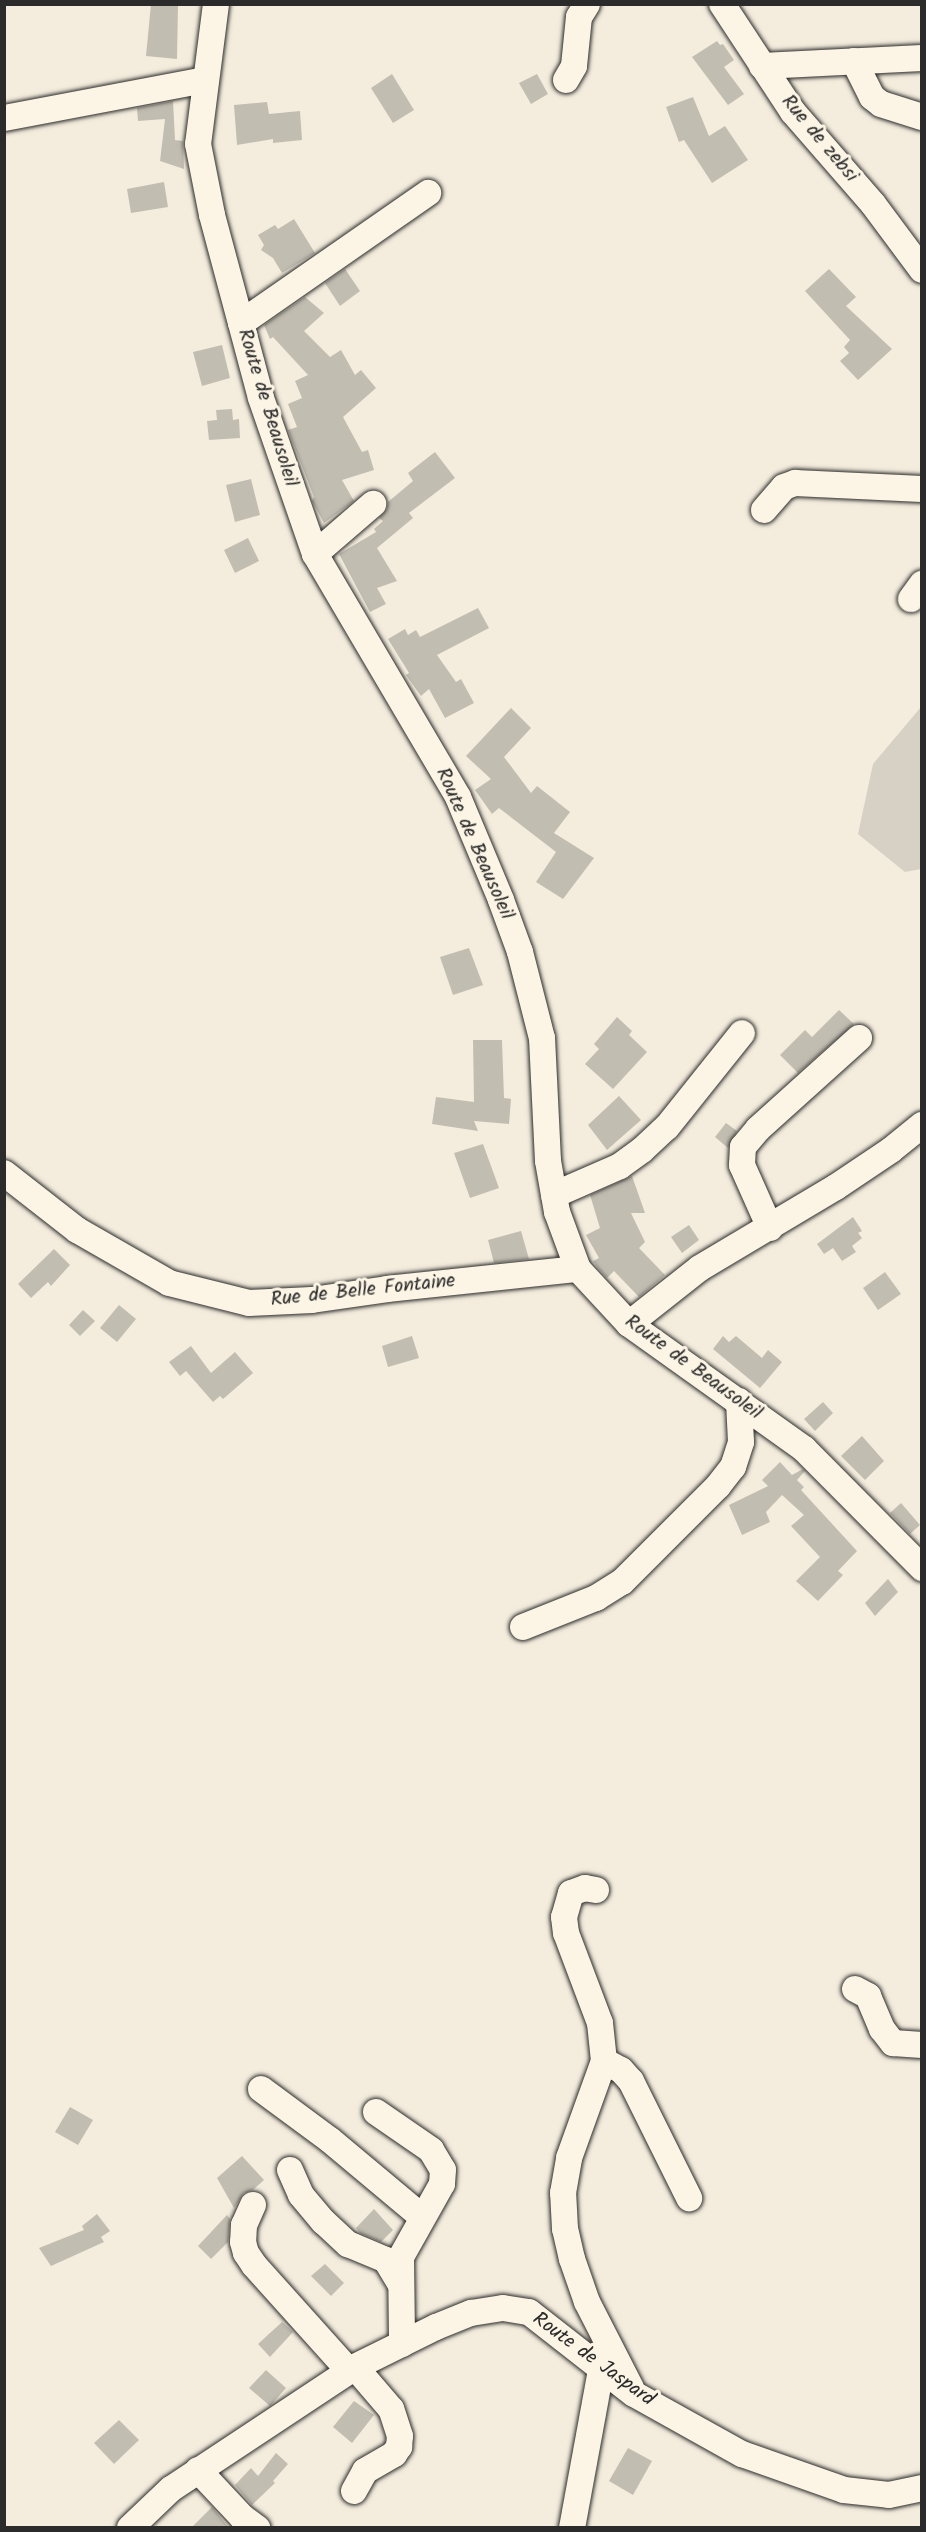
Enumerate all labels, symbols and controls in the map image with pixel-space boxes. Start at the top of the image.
street label: Rue de zebsi [775,90,863,188]
street label: Route de Beausoleil [232,326,302,490]
street label: Route de Beausoleil [430,764,518,924]
street label: Rue de Belle Fontaine [269,1269,457,1313]
street label: Route de Beausoleil [620,1310,766,1426]
street label: Route de Jaspard [527,2308,659,2412]

